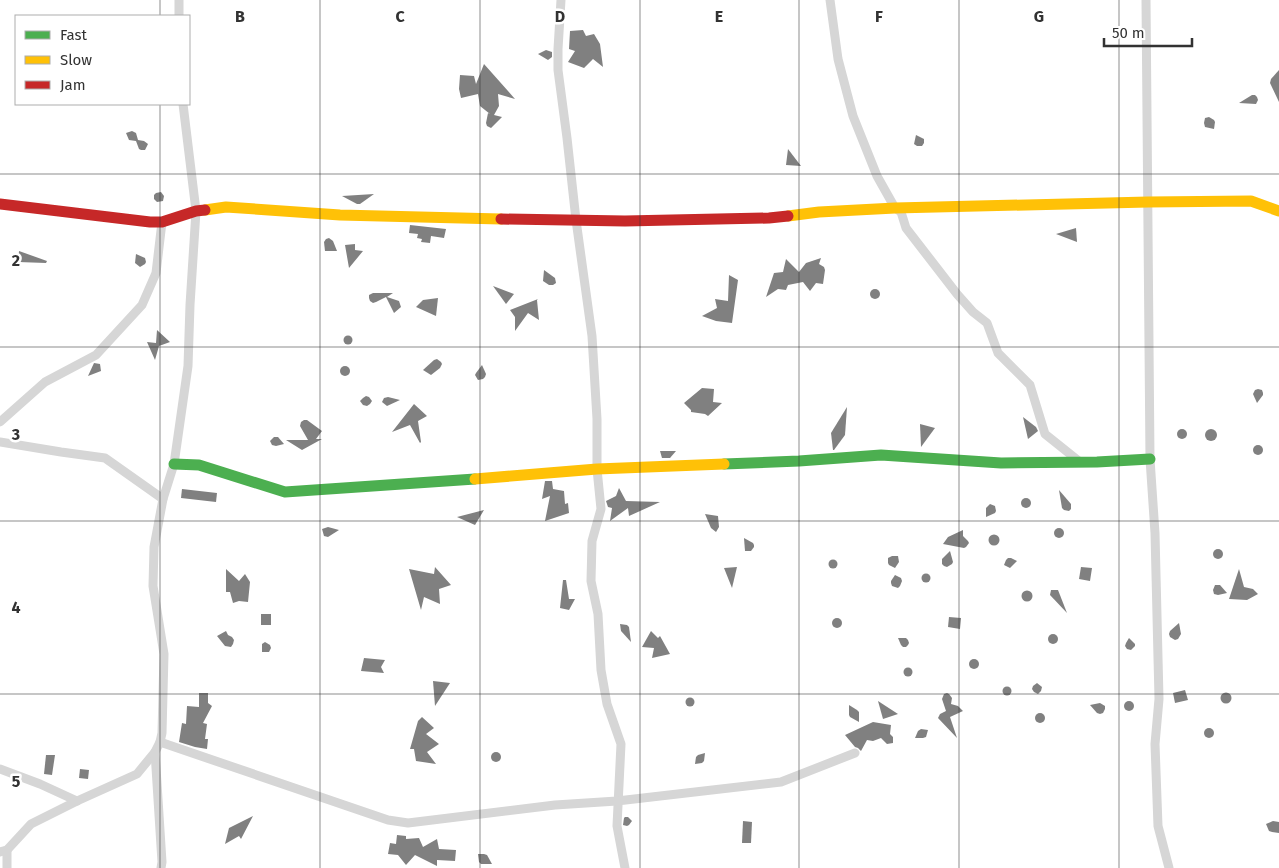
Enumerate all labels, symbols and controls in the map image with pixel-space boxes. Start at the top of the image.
text: B [235,7,245,26]
text: C [395,7,405,26]
text: D [555,7,565,26]
text: E [715,7,723,26]
text: F [875,7,883,26]
text: G [1034,7,1044,26]
legend [15,15,190,105]
scale bar [1104,15,1192,47]
text: 50 m [1112,24,1145,42]
text: Fast [60,26,87,44]
text: Slow [60,51,92,69]
text: Jam [60,76,86,94]
text: 2 [12,251,20,270]
text: 3 [11,425,20,444]
text: 4 [11,598,21,617]
text: 5 [12,772,21,791]

